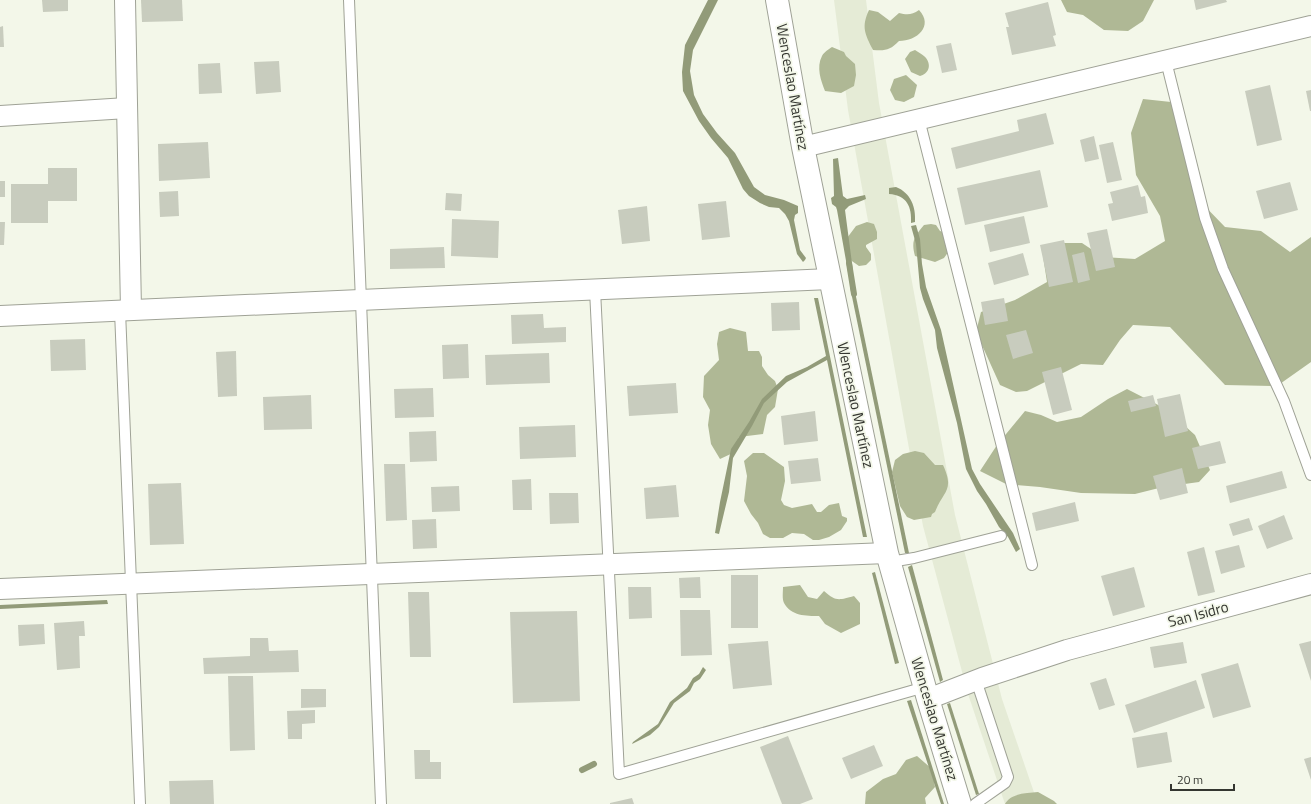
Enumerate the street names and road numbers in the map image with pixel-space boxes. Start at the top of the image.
street label: Wenceslao Martínez [771,22,815,152]
street label: Wenceslao Martínez [831,340,881,470]
street label: San Isidro [1165,595,1231,633]
street label: Wenceslao Martínez [905,654,965,784]

